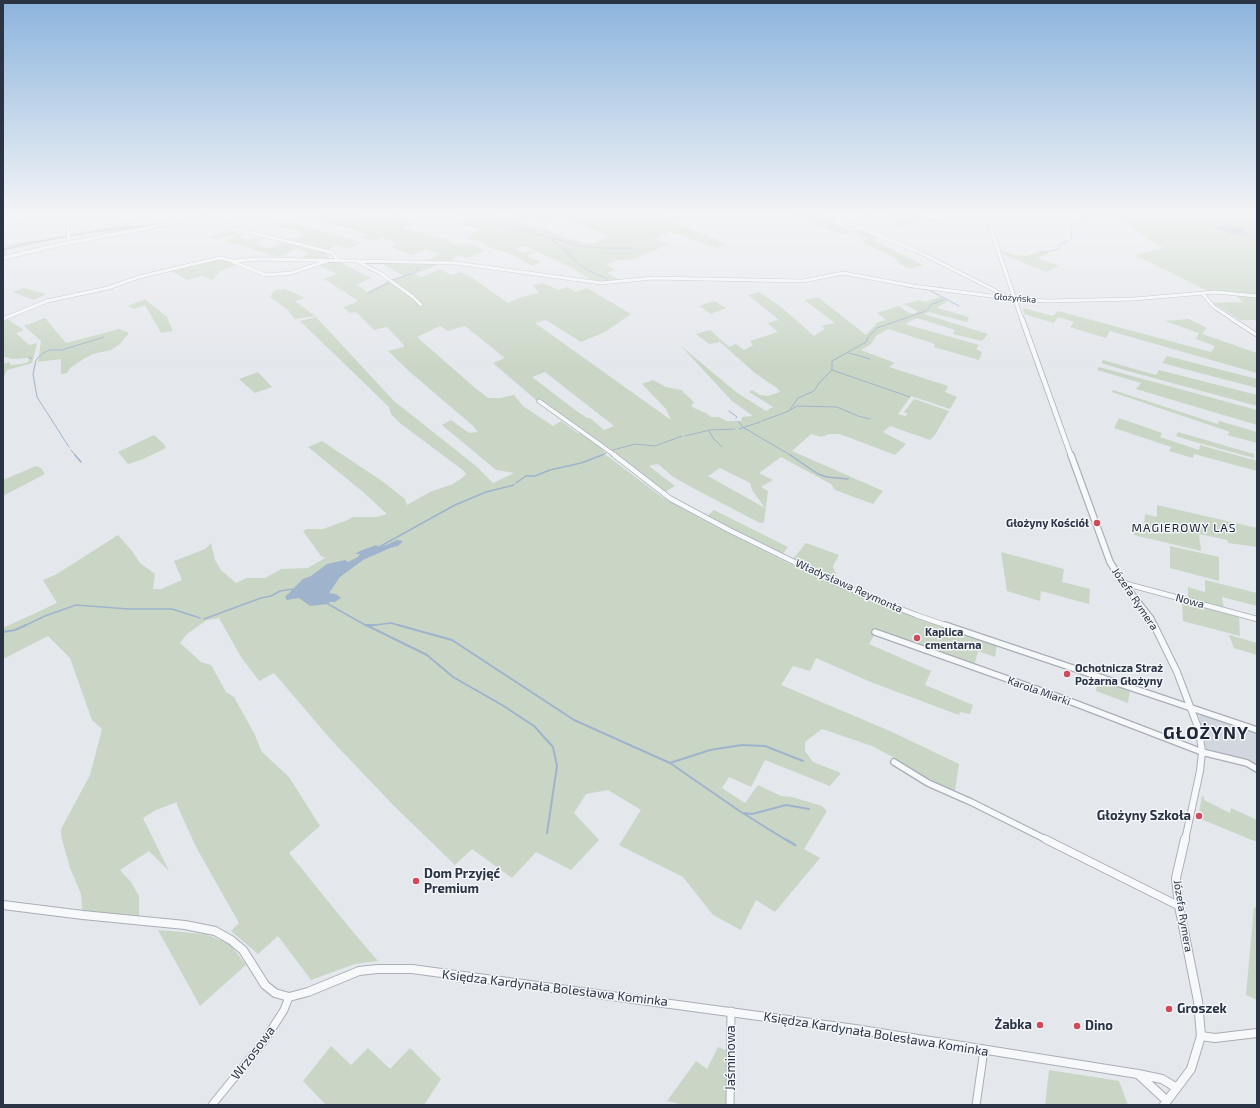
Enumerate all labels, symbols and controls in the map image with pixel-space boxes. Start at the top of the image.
street label: Głożyńska [993,291,1037,305]
place label: Głożyny Kościół [1006,516,1089,530]
marker: Głożyny Kościół [1092,518,1102,528]
district label: MAGIEROWY LAS [1131,521,1237,535]
street label: Władysława Reymonta [793,556,905,616]
street label: Józefa Rymera [1109,565,1161,633]
street label: Nowa [1174,591,1206,611]
place label: Kaplica cmentarna [925,625,981,651]
marker: Kaplica cmentarna [912,633,922,643]
place label: Ochotnicza Straż Pożarna Głożyny [1075,661,1163,687]
marker: Ochotnicza Straż Pożarna Głożyny [1062,669,1072,679]
street label: Karola Miarki [1006,674,1072,708]
district label: GŁOŻYNY [1163,722,1249,744]
place label: Głożyny Szkoła [1097,808,1191,824]
marker: Głożyny Szkoła [1194,811,1204,821]
place label: Dom Przyjęć Premium [424,866,500,897]
marker: Dom Przyjęć Premium [411,876,421,886]
street label: Józefa Rymera [1171,879,1195,953]
street label: Księdza Kardynała Bolesława Kominka [441,966,669,1010]
place label: Groszek [1177,1001,1227,1017]
marker: Groszek [1164,1004,1174,1014]
street label: Księdza Kardynała Bolesława Kominka [762,1008,990,1060]
place label: Żabka [995,1017,1032,1033]
place label: Dino [1085,1018,1113,1034]
marker: Żabka [1035,1020,1045,1030]
marker: Dino [1072,1021,1082,1031]
street label: Wrzosowa [228,1023,278,1083]
street label: Jaśminowa [723,1025,739,1091]

